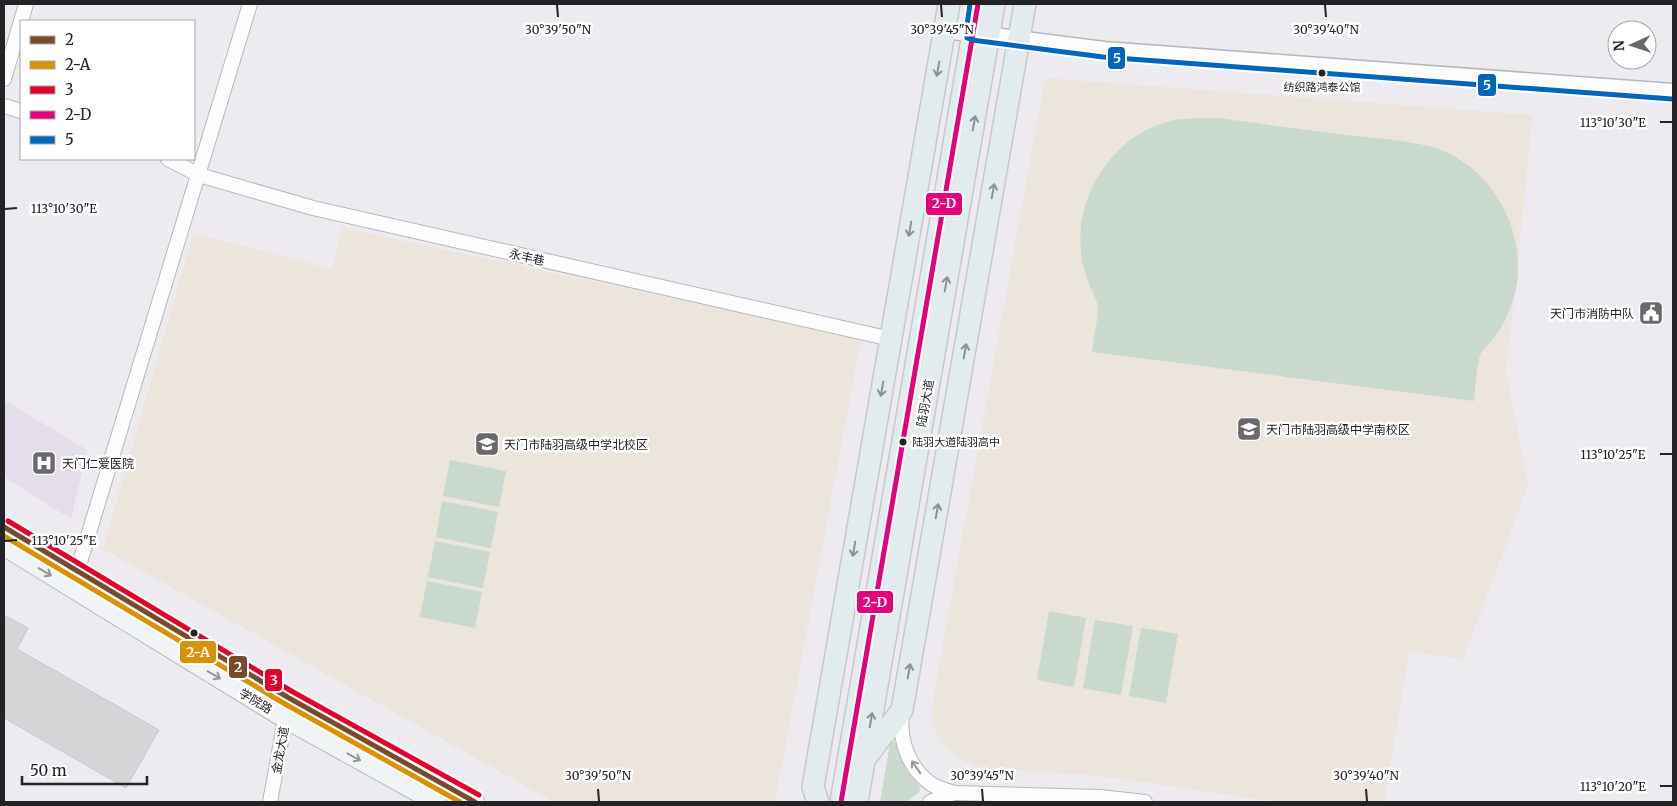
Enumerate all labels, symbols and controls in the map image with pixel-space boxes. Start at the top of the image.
legend [20,20,195,160]
north arrow [1607,20,1657,70]
text: 30°39'50"N [525,22,592,37]
text: 30°39'45"N [910,22,975,37]
text: 30°39'40"N [1293,22,1360,37]
text: 2 [65,30,74,49]
text: N [1610,40,1628,52]
line badge: 5 [1107,46,1126,70]
text: 5 [1113,49,1121,67]
text: 2-A [65,55,91,74]
one-way arrow [932,61,942,77]
marker: 纺织路鸿泰公馆 [1317,68,1327,78]
line badge: 5 [1477,73,1497,97]
text: 5 [1483,76,1491,94]
text: 3 [65,80,74,99]
place label: 纺织路鸿泰公馆 [1284,80,1361,94]
text: 2-D [65,105,91,124]
text: 113°10'30"E [1580,115,1646,130]
one-way arrow [969,116,979,132]
text: 5 [65,130,74,149]
one-way arrow [988,183,998,199]
line badge: 2-D [925,192,963,216]
text: 2-D [932,194,957,212]
text: 113°10'30"E [31,201,97,216]
one-way arrow [904,221,914,237]
street label: 永丰巷 [508,246,546,268]
one-way arrow [942,276,952,292]
public building icon: 天门市消防中队 [1638,300,1664,326]
place label: 天门市消防中队 [1550,306,1634,321]
one-way arrow [960,343,970,359]
street label: 陆羽大道 [913,378,937,428]
one-way arrow [877,381,887,397]
school or university icon: 天门市陆羽高级中学南校区 [1236,416,1262,442]
place label: 天门市陆羽高级中学南校区 [1266,422,1410,437]
school or university icon: 天门市陆羽高级中学北校区 [474,431,500,457]
place label: 陆羽大道陆羽高中 [912,435,1000,449]
place label: 天门市陆羽高级中学北校区 [504,437,648,452]
marker: 陆羽大道陆羽高中 [898,437,908,447]
text: 113°10'25"E [1581,447,1646,462]
hospital icon: 天门仁爱医院 [31,450,57,476]
place label: 天门仁爱医院 [62,456,134,471]
one-way arrow [932,503,942,519]
text: 113°10'25"E [32,533,97,548]
one-way arrow [849,541,859,557]
one-way arrow [38,567,52,577]
line badge: 2-D [856,590,894,614]
text: 2-D [863,593,888,611]
unlabelled marker [189,628,199,638]
line badge: 2-A [179,640,217,664]
text: 2-A [186,643,211,661]
line badge: 2 [228,655,248,679]
text: 2 [234,658,242,676]
one-way arrow [904,663,914,679]
line badge: 3 [264,668,283,692]
one-way arrow [206,670,220,680]
text: 3 [270,671,278,689]
street label: 学院路 [237,685,275,717]
one-way arrow [867,712,877,728]
street label: 金龙大道 [268,725,292,775]
one-way arrow [346,752,361,762]
scale bar [22,754,148,786]
one-way arrow [911,760,921,774]
text: 50 m [30,761,67,780]
text: 30°39'50"N [565,768,632,783]
text: 30°39'45"N [950,768,1015,783]
text: 30°39'40"N [1333,768,1400,783]
text: 113°10'20"E [1580,779,1646,794]

